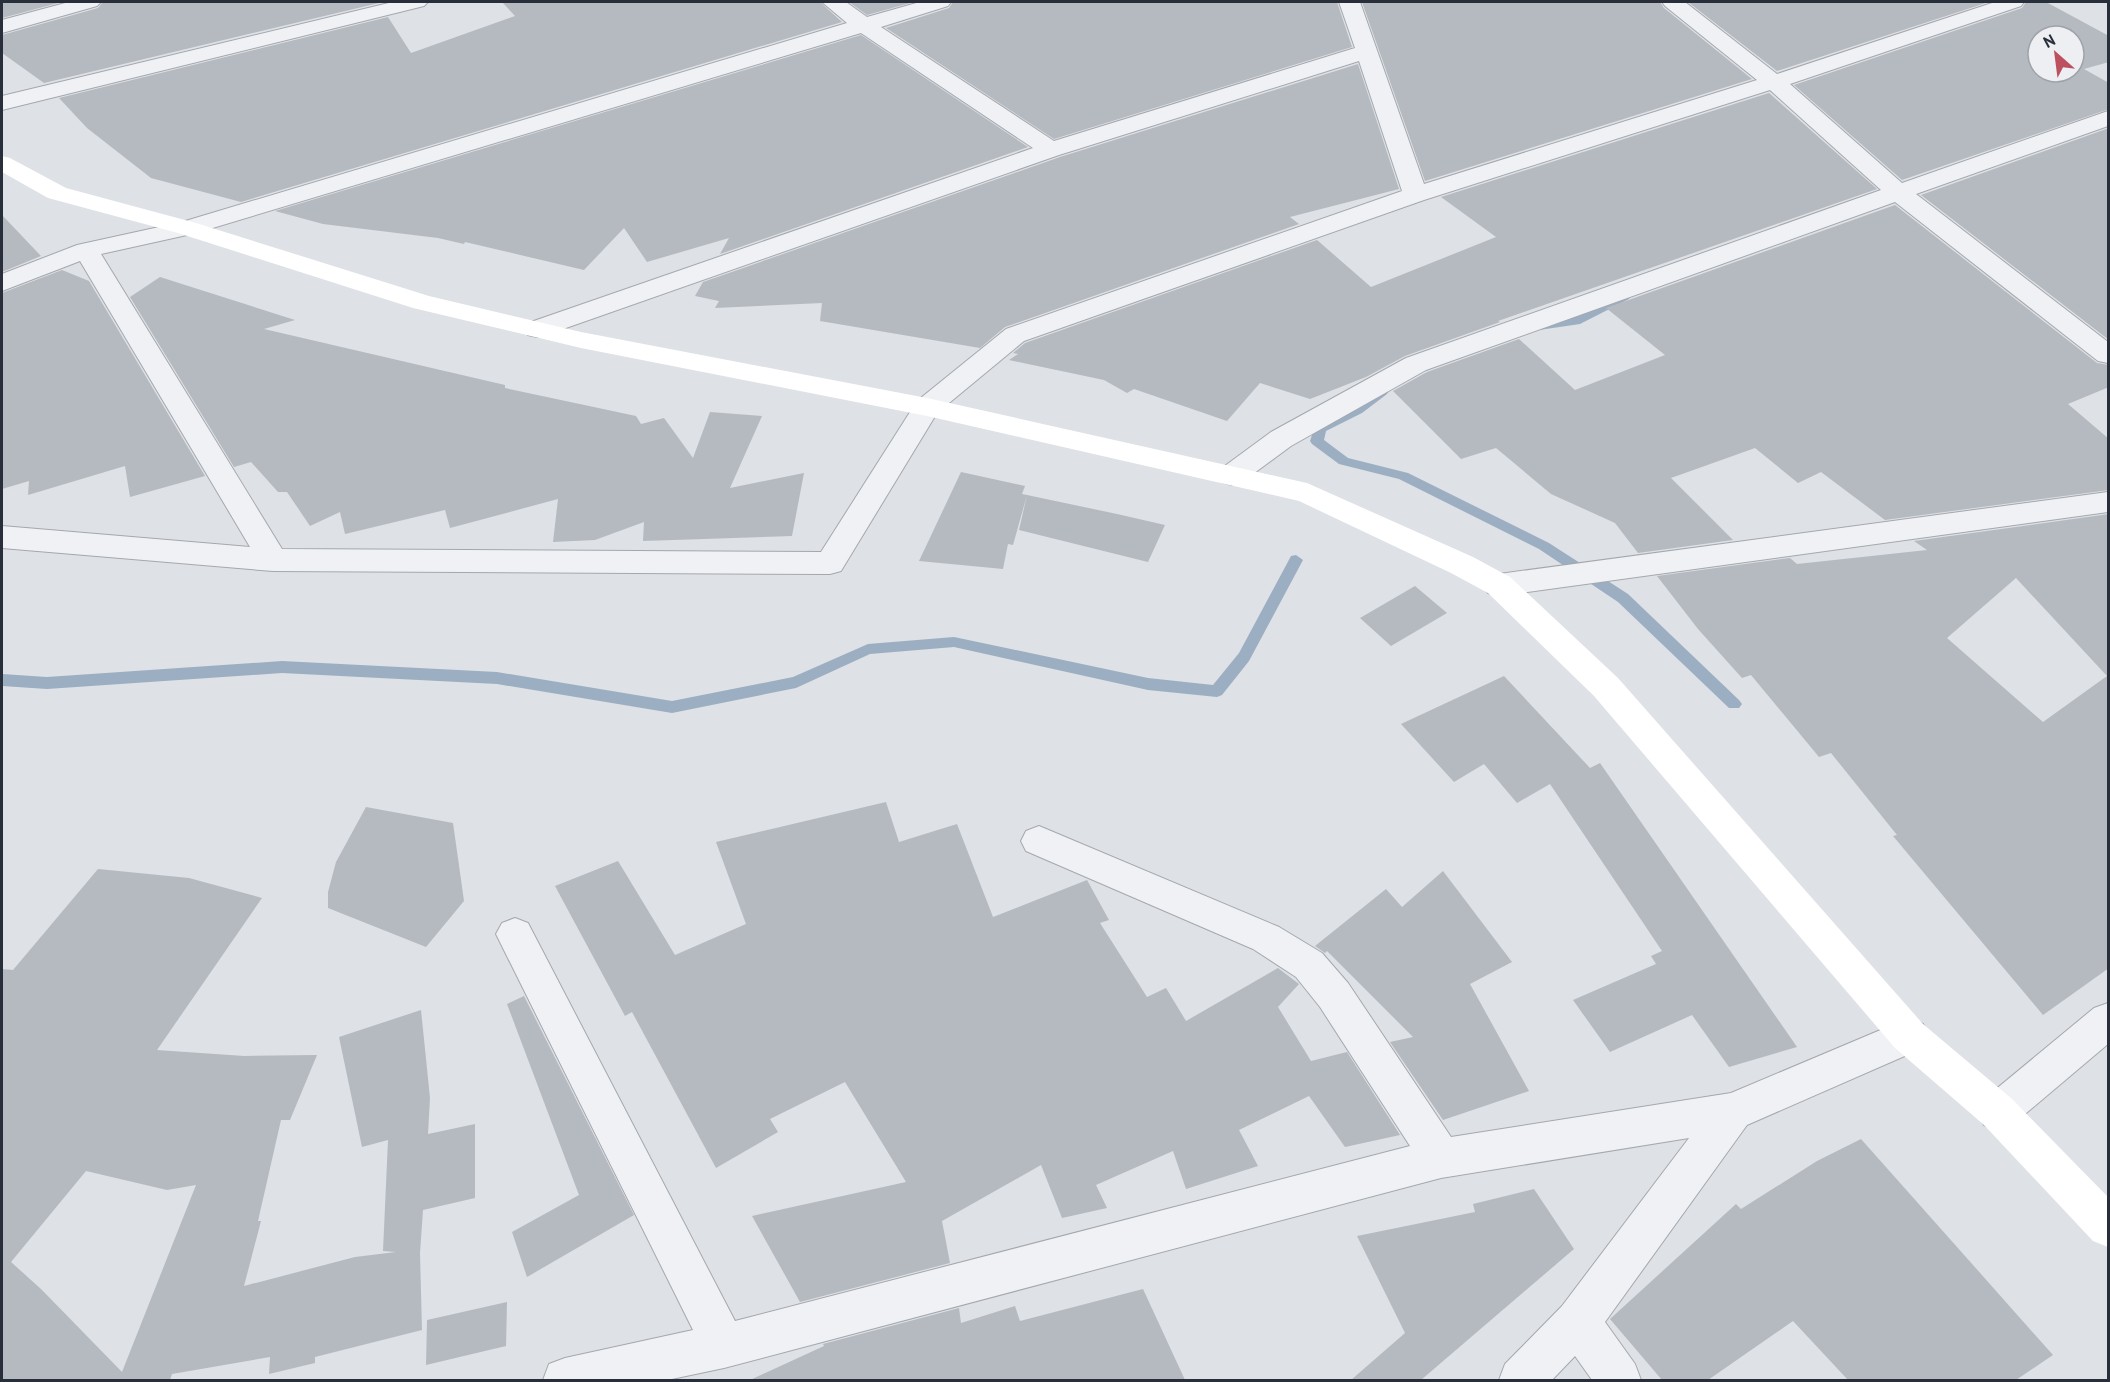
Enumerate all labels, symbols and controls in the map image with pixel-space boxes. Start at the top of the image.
north arrow [2026,24,2086,84]
text: N [2040,29,2058,52]

